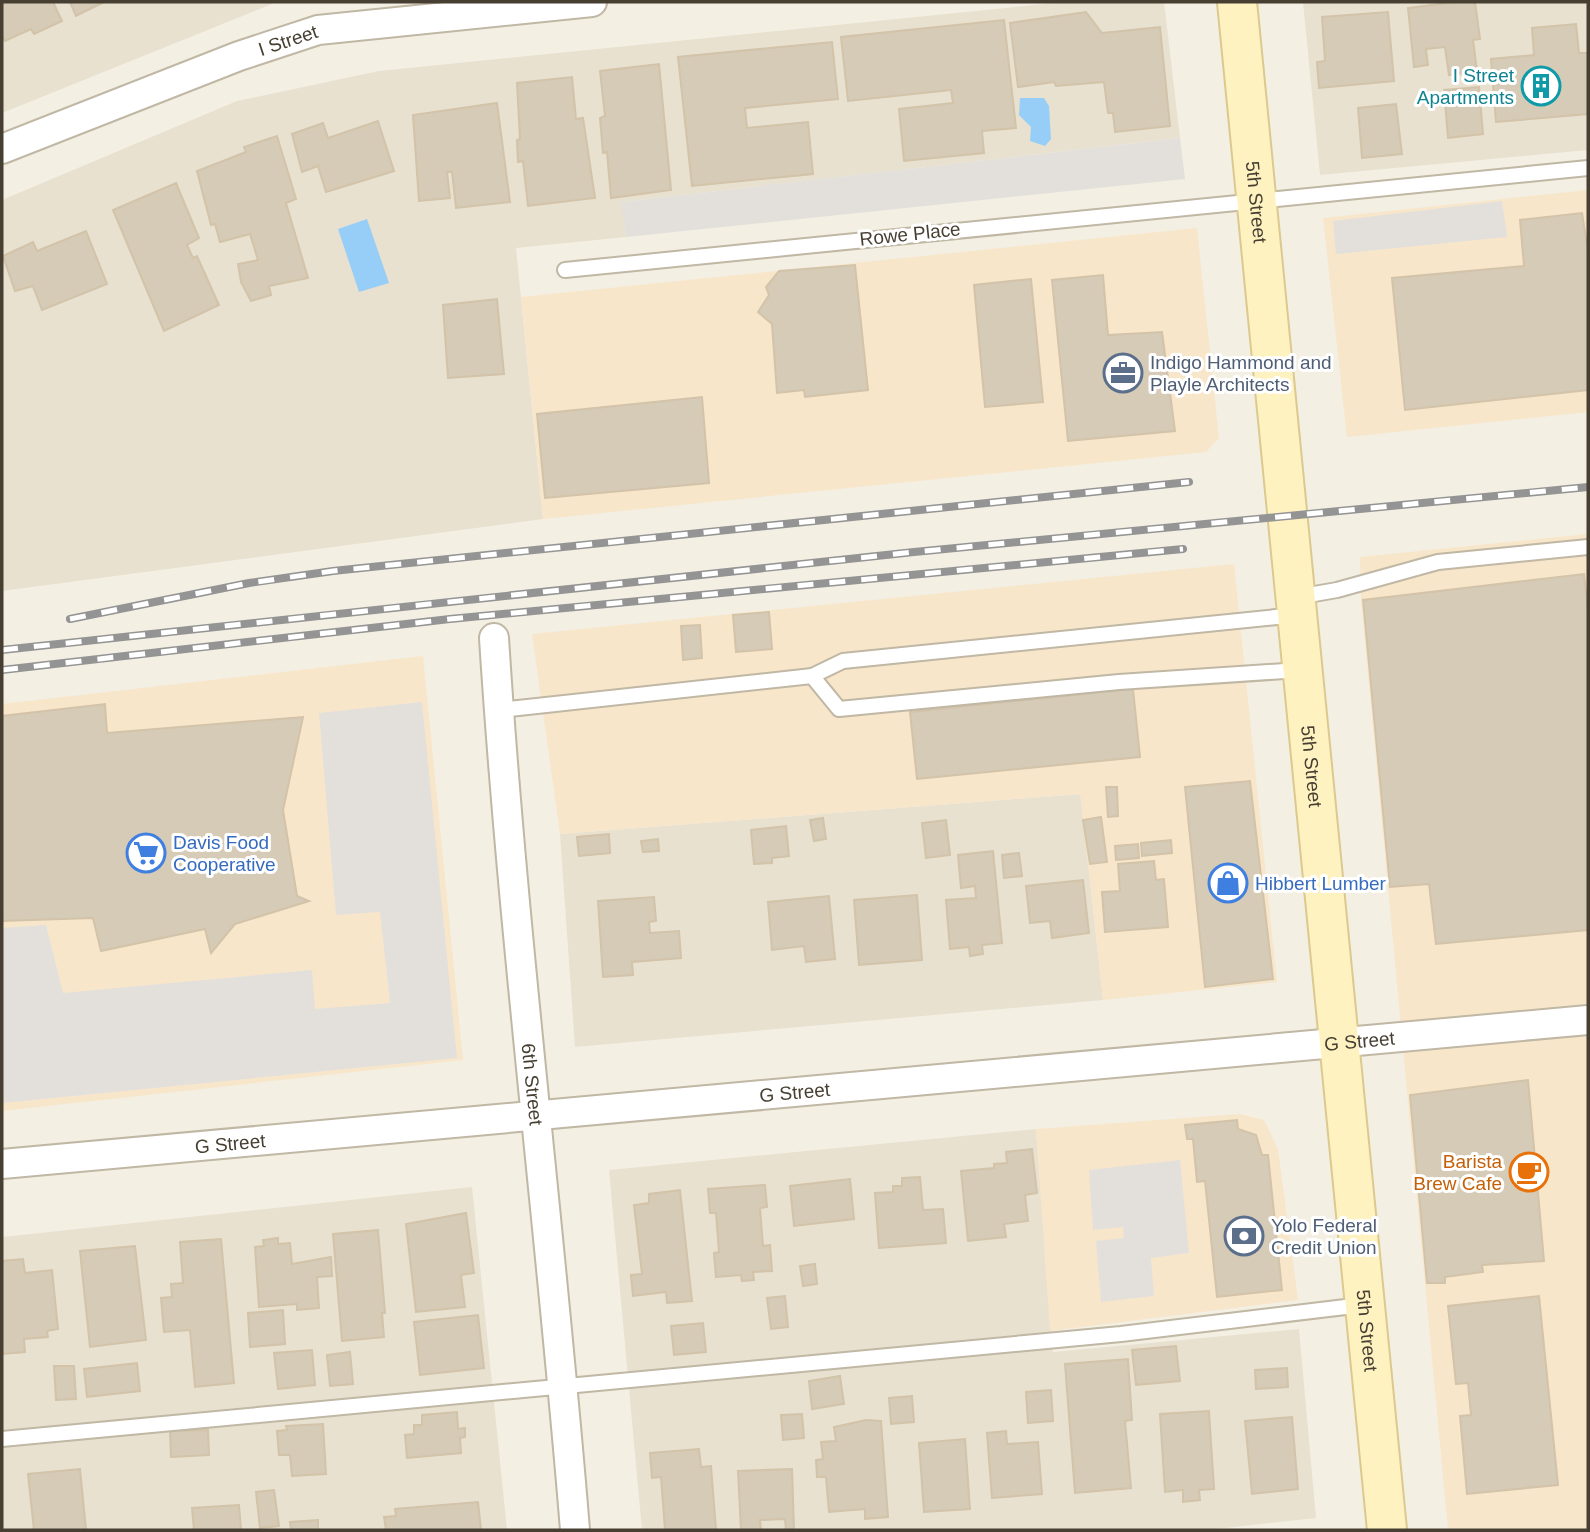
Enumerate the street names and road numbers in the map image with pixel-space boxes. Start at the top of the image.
street label: I Street [255,20,321,59]
street label: 5th Street [1242,160,1271,245]
street label: Rowe Place [858,218,962,250]
street label: 5th Street [1298,724,1327,809]
street label: G Street [1323,1027,1396,1054]
street label: 6th Street [518,1042,547,1127]
street label: G Street [759,1078,832,1106]
street label: G Street [194,1130,267,1157]
street label: 5th Street [1353,1289,1382,1373]

